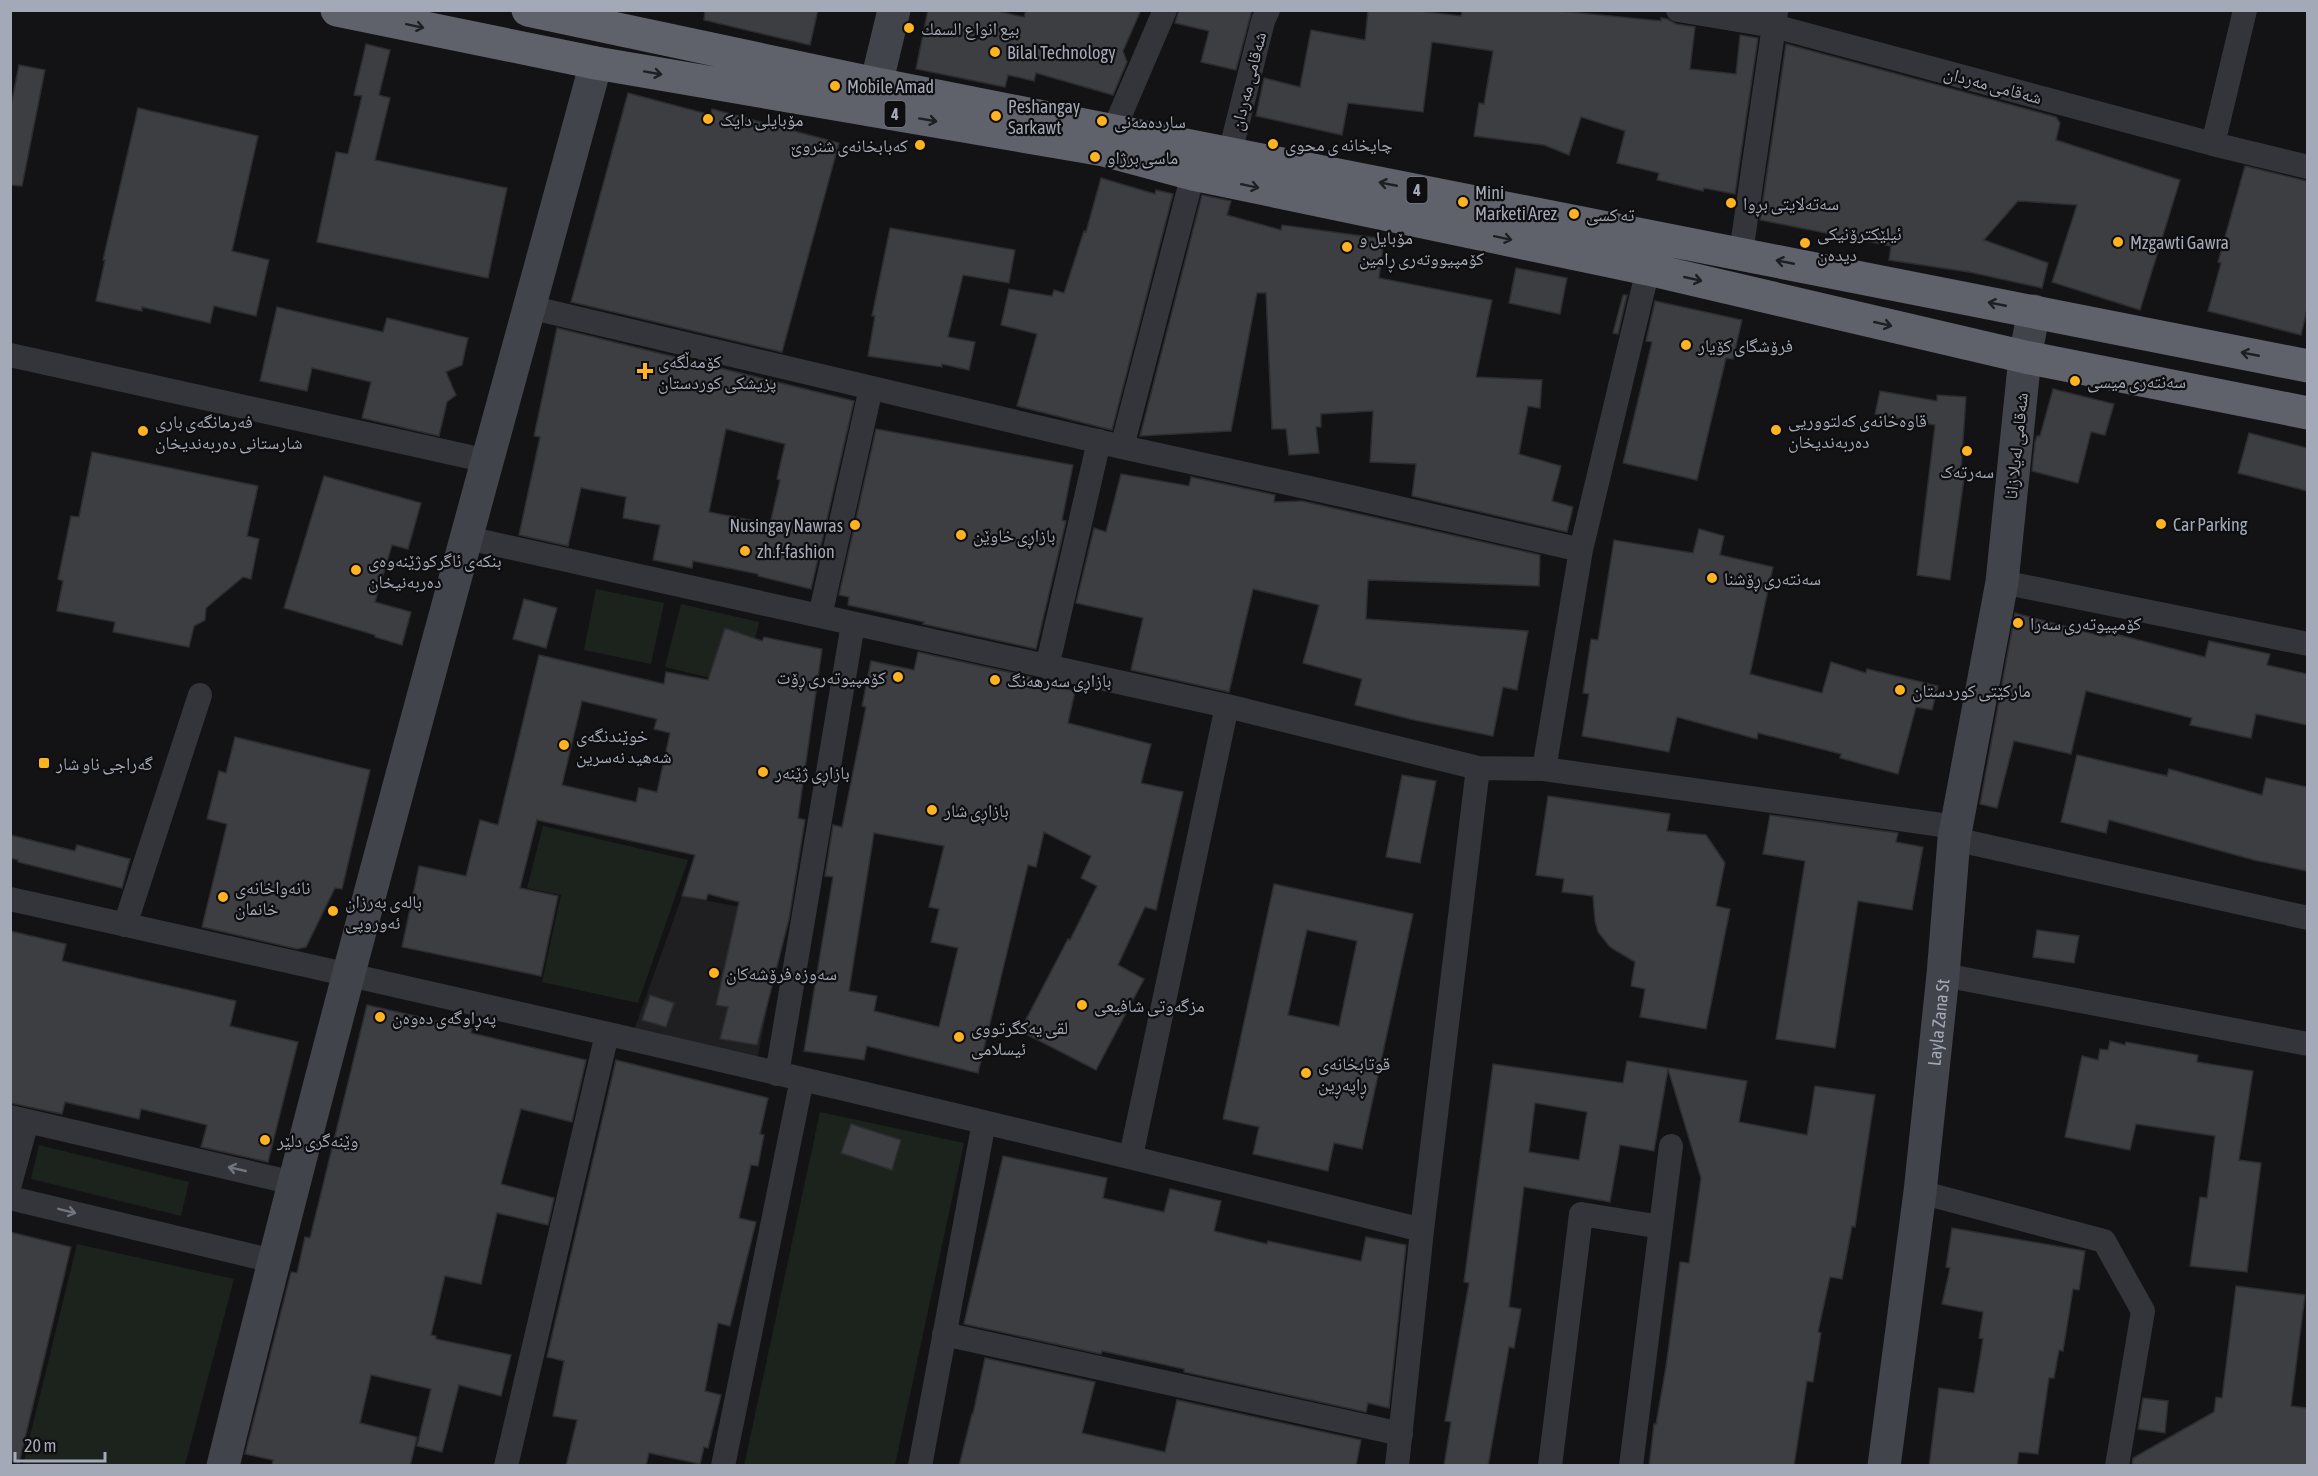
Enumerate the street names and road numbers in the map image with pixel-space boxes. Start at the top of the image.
street label: شەقامی مەردان [1226,30,1271,133]
street label: شەقامی مەردان [1941,62,2044,109]
road number: 4 [884,101,906,127]
road number: 4 [1406,177,1428,203]
street label: شەقامی لەیلا زانا [2000,391,2033,501]
street label: Layla Zana St [1923,978,1953,1067]

